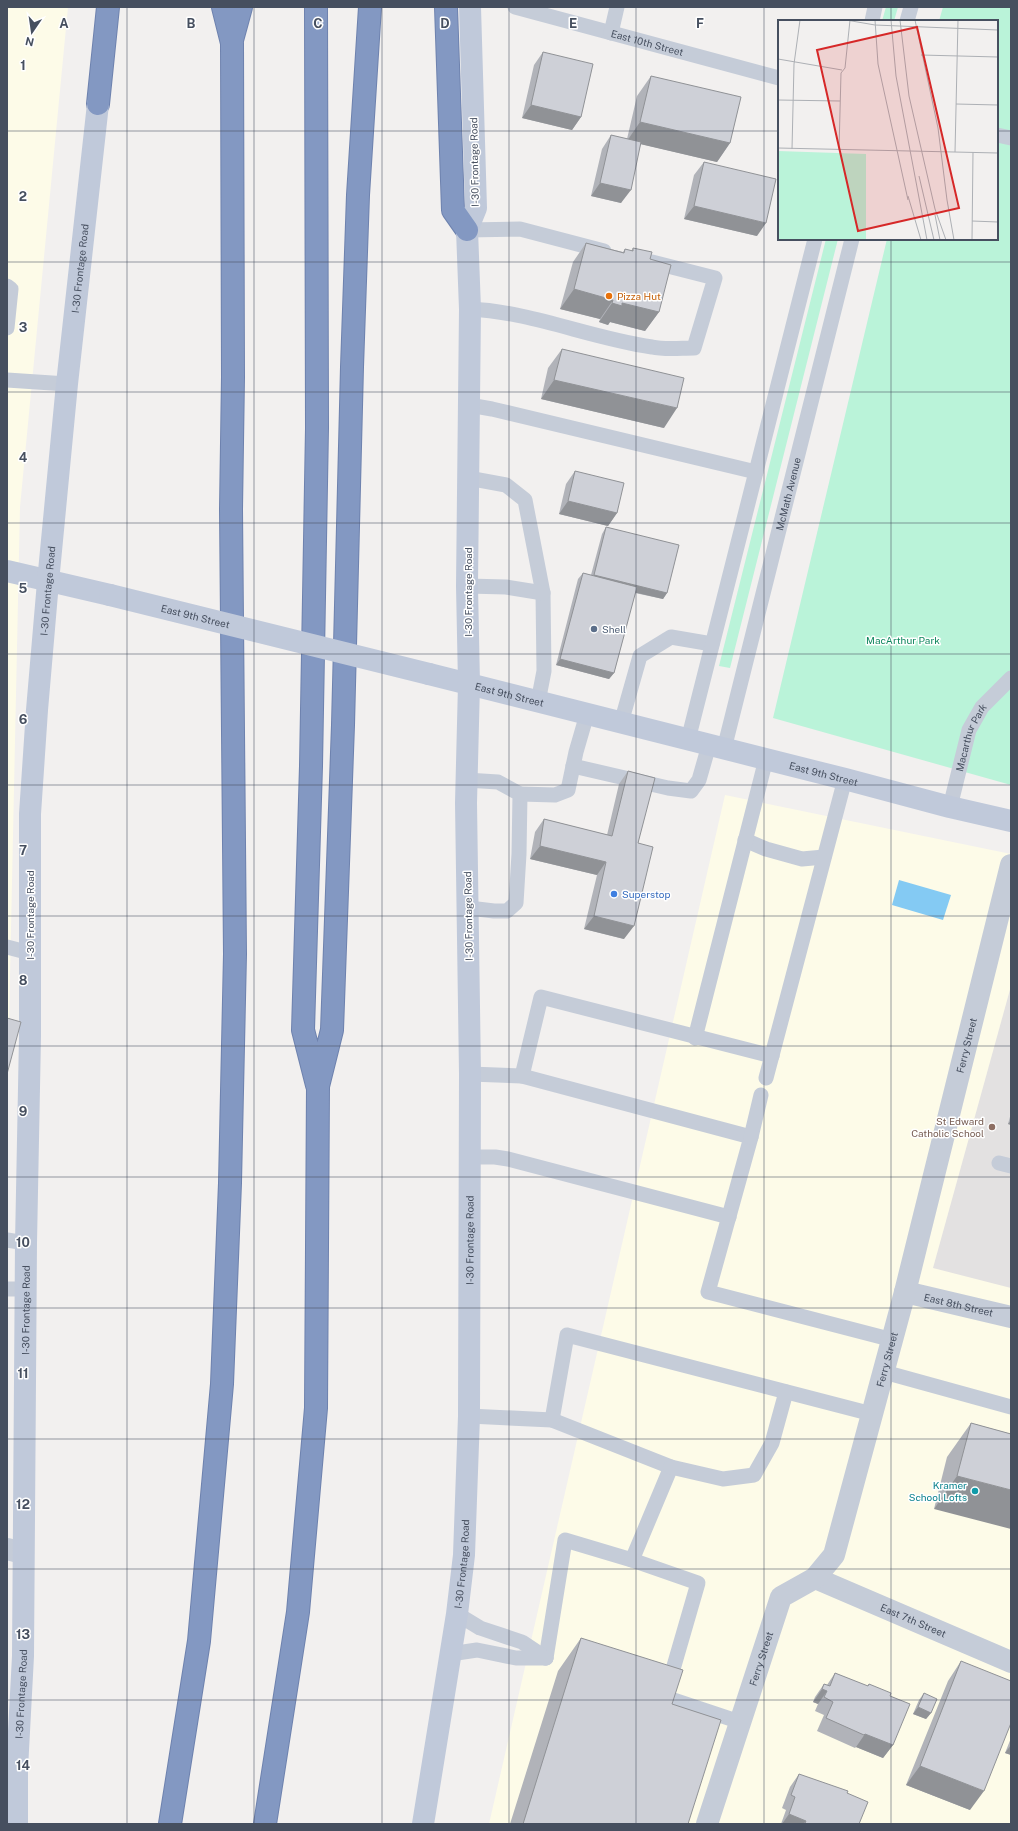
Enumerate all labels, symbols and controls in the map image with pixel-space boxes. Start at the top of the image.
north arrow [12,12,52,52]
text: A [59,16,69,31]
text: B [187,16,196,31]
text: C [313,16,323,31]
text: D [440,16,450,31]
text: E [569,16,577,31]
text: F [696,16,704,31]
inset map [778,20,998,240]
street label: East 10th Street [610,27,685,58]
text: N [24,35,35,49]
text: 1 [20,58,26,73]
street label: I-30 Frontage Road [467,117,481,207]
text: 2 [19,189,27,204]
street label: I-30 Frontage Road [69,223,91,314]
place label: Pizza Hut [617,290,661,302]
marker: Pizza Hut [604,291,614,301]
text: 3 [19,320,28,335]
text: 4 [19,450,28,465]
street label: McMath Avenue [773,456,803,532]
street label: I-30 Frontage Road [37,546,57,636]
street label: I-30 Frontage Road [462,547,474,637]
text: 5 [19,581,28,596]
street label: East 9th Street [160,602,231,630]
place label: Shell [602,623,626,635]
marker: Shell [589,624,599,634]
park label: MacArthur Park [866,634,940,646]
street label: East 9th Street [474,680,545,709]
street label: Macarthur Park [953,700,989,773]
text: 6 [19,712,28,727]
street label: East 9th Street [788,759,859,788]
text: 7 [19,843,27,858]
street label: I-30 Frontage Road [24,870,36,960]
street label: I-30 Frontage Road [461,871,475,961]
place label: Superstop [622,888,670,900]
marker: Superstop [609,889,619,899]
text: 8 [19,973,28,988]
street label: Ferry Street [954,1016,979,1074]
text: 9 [19,1104,27,1119]
place label: St Edward Catholic School [911,1115,984,1139]
marker: St Edward Catholic School [987,1122,997,1132]
street label: I-30 Frontage Road [463,1195,476,1285]
text: 10 [16,1235,30,1250]
street label: I-30 Frontage Road [19,1265,32,1355]
street label: East 8th Street [923,1291,994,1319]
street label: Ferry Street [874,1331,900,1388]
text: 11 [17,1366,29,1381]
place label: Kramer School Lofts [909,1479,967,1503]
marker: Kramer School Lofts [970,1486,980,1496]
text: 12 [16,1497,30,1512]
street label: I-30 Frontage Road [452,1519,471,1609]
street label: East 7th Street [879,1601,948,1640]
text: 13 [16,1627,30,1642]
street label: Ferry Street [746,1630,775,1687]
street label: I-30 Frontage Road [13,1649,29,1739]
text: 14 [16,1758,31,1773]

